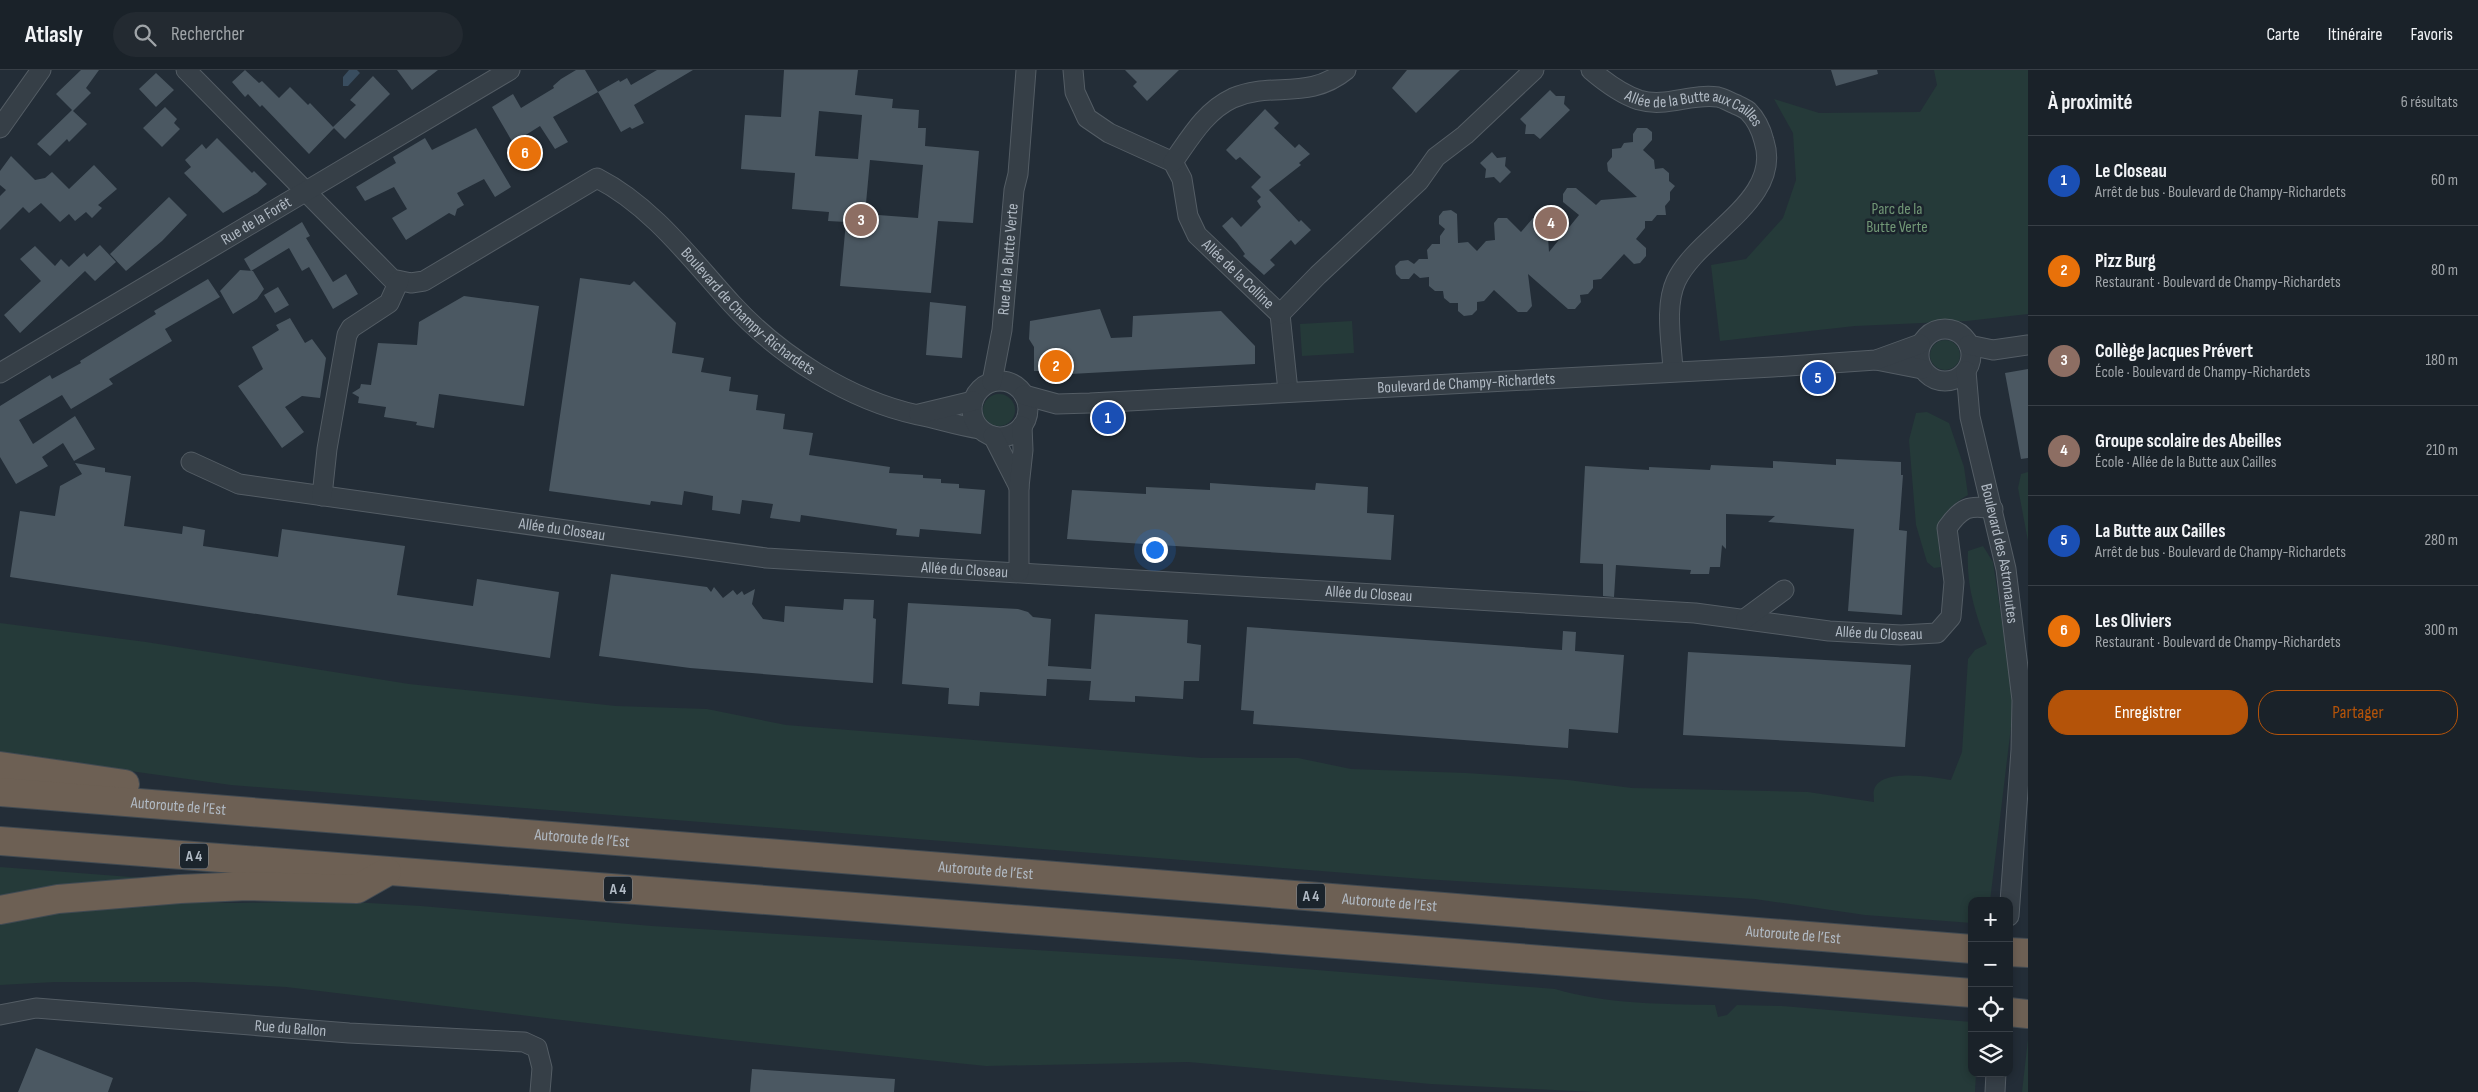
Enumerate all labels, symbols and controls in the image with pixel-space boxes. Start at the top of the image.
search box [113,12,463,57]
text: Atlasly [25,20,83,49]
icon: search [131,21,159,49]
text: Rechercher [171,23,244,46]
text: Carte [2266,24,2300,45]
text: Itinéraire [2328,24,2382,45]
text: Favoris [2410,24,2453,45]
street label: Allée de la Butte aux Cailles [1621,86,1767,130]
text: À proximité [2048,90,2133,115]
text: 6 résultats [2401,93,2458,112]
pin: 6 [509,134,541,172]
text: Le Closeau [2095,160,2167,183]
text: 1 [2061,171,2067,190]
text: 60 m [2431,171,2458,190]
text: Arrêt de bus · Boulevard de Champy-Richardets [2095,183,2346,202]
street label: Rue de la Forêt [218,192,295,249]
park label: Parc de la Butte Verte [1866,200,1928,237]
pin: 3 [845,201,877,239]
street label: Rue de la Butte Verte [994,203,1022,316]
pin: 4 [1535,204,1567,242]
street label: Allée de la Colline [1197,235,1278,313]
street label: Boulevard de Champy-Richardets [677,243,819,379]
text: Pizz Burg [2095,250,2156,273]
text: 2 [2060,261,2068,280]
text: 80 m [2431,261,2458,280]
text: Restaurant · Boulevard de Champy-Richardets [2095,273,2341,292]
text: Collège Jacques Prévert [2095,340,2253,363]
pin: 2 [1040,347,1072,385]
text: 3 [2060,351,2068,370]
text: 180 m [2425,351,2458,370]
pin: 5 [1802,359,1834,397]
text: École · Boulevard de Champy-Richardets [2095,363,2310,382]
street label: Boulevard de Champy-Richardets [1377,369,1556,397]
pin: 1 [1092,399,1124,437]
text: Groupe scolaire des Abeilles [2095,430,2282,453]
text: 4 [2060,441,2068,460]
text: 210 m [2426,441,2458,460]
text: École · Allée de la Butte aux Cailles [2095,453,2276,472]
street label: Boulevard des Astronautes [1977,482,2022,625]
street label: Allée du Closeau [517,514,606,545]
text: La Butte aux Cailles [2095,520,2225,543]
text: 5 [2060,531,2068,550]
text: 280 m [2424,531,2458,550]
your location [1142,537,1168,563]
text: Arrêt de bus · Boulevard de Champy-Richardets [2095,543,2346,562]
street label: Allée du Closeau [920,558,1009,582]
street label: Allée du Closeau [1324,582,1413,606]
text: Les Oliviers [2095,610,2172,633]
text: 6 [2060,621,2068,640]
text: 300 m [2424,621,2458,640]
street label: Allée du Closeau [1834,622,1923,645]
text: Restaurant · Boulevard de Champy-Richardets [2095,633,2341,652]
button: Enregistrer [2048,690,2248,735]
button: Partager [2258,690,2458,735]
street label: Autoroute de l’Est [129,793,227,819]
street label: Autoroute de l’Est [533,825,630,852]
road number: A 4 [180,844,208,868]
street label: Autoroute de l’Est [937,857,1034,884]
road number: A 4 [604,876,632,902]
road number: A 4 [1297,884,1325,908]
street label: Autoroute de l’Est [1340,889,1438,916]
map controls [1968,897,2013,1077]
button: + [1968,897,2013,942]
street label: Autoroute de l’Est [1744,921,1842,948]
button: − [1968,942,2013,987]
button: locate [1968,987,2013,1032]
street label: Rue du Ballon [254,1016,327,1041]
button: layers [1968,1032,2013,1077]

